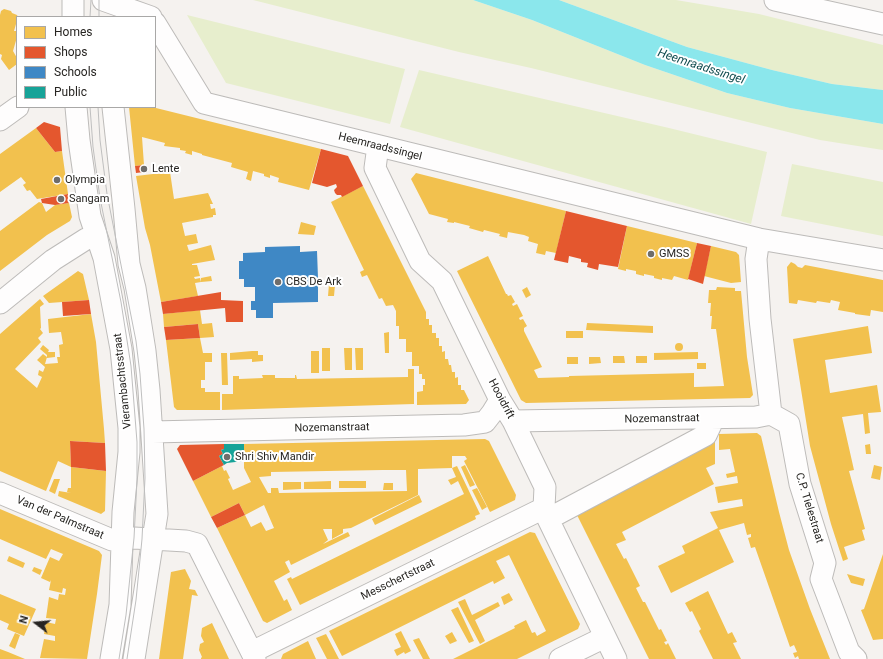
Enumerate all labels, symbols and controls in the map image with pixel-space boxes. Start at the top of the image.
legend [16,16,156,108]
text: Homes [54,25,92,39]
text: Shops [54,45,88,59]
water label: Heemraadssingel [656,46,746,88]
text: Schools [54,65,97,79]
text: Public [54,85,87,99]
street label: Heemraadssingel [337,130,423,164]
place label: Lente [152,162,179,176]
marker: Lente [139,164,149,174]
place label: Olympia [65,173,105,187]
marker: Olympia [52,175,62,185]
place label: Sangam [69,192,109,206]
marker: Sangam [56,194,66,204]
place label: GMSS [659,247,689,261]
marker: GMSS [646,249,656,259]
place label: CBS De Ark [286,275,342,289]
marker: CBS De Ark [273,277,283,287]
street label: Vierambachtsstraat [111,332,135,430]
street label: Hooidrift [485,377,517,421]
street label: Nozemanstraat [624,412,700,426]
street label: Nozemanstraat [294,421,370,435]
place label: Shri Shiv Mandir [235,450,314,464]
marker: Shri Shiv Mandir [222,452,232,462]
street label: C.P. Tielestraat [792,471,826,545]
street label: Van der Palmstraat [14,494,106,542]
street label: Messchertstraat [359,556,437,604]
north arrow [16,603,56,643]
text: N [17,614,31,625]

